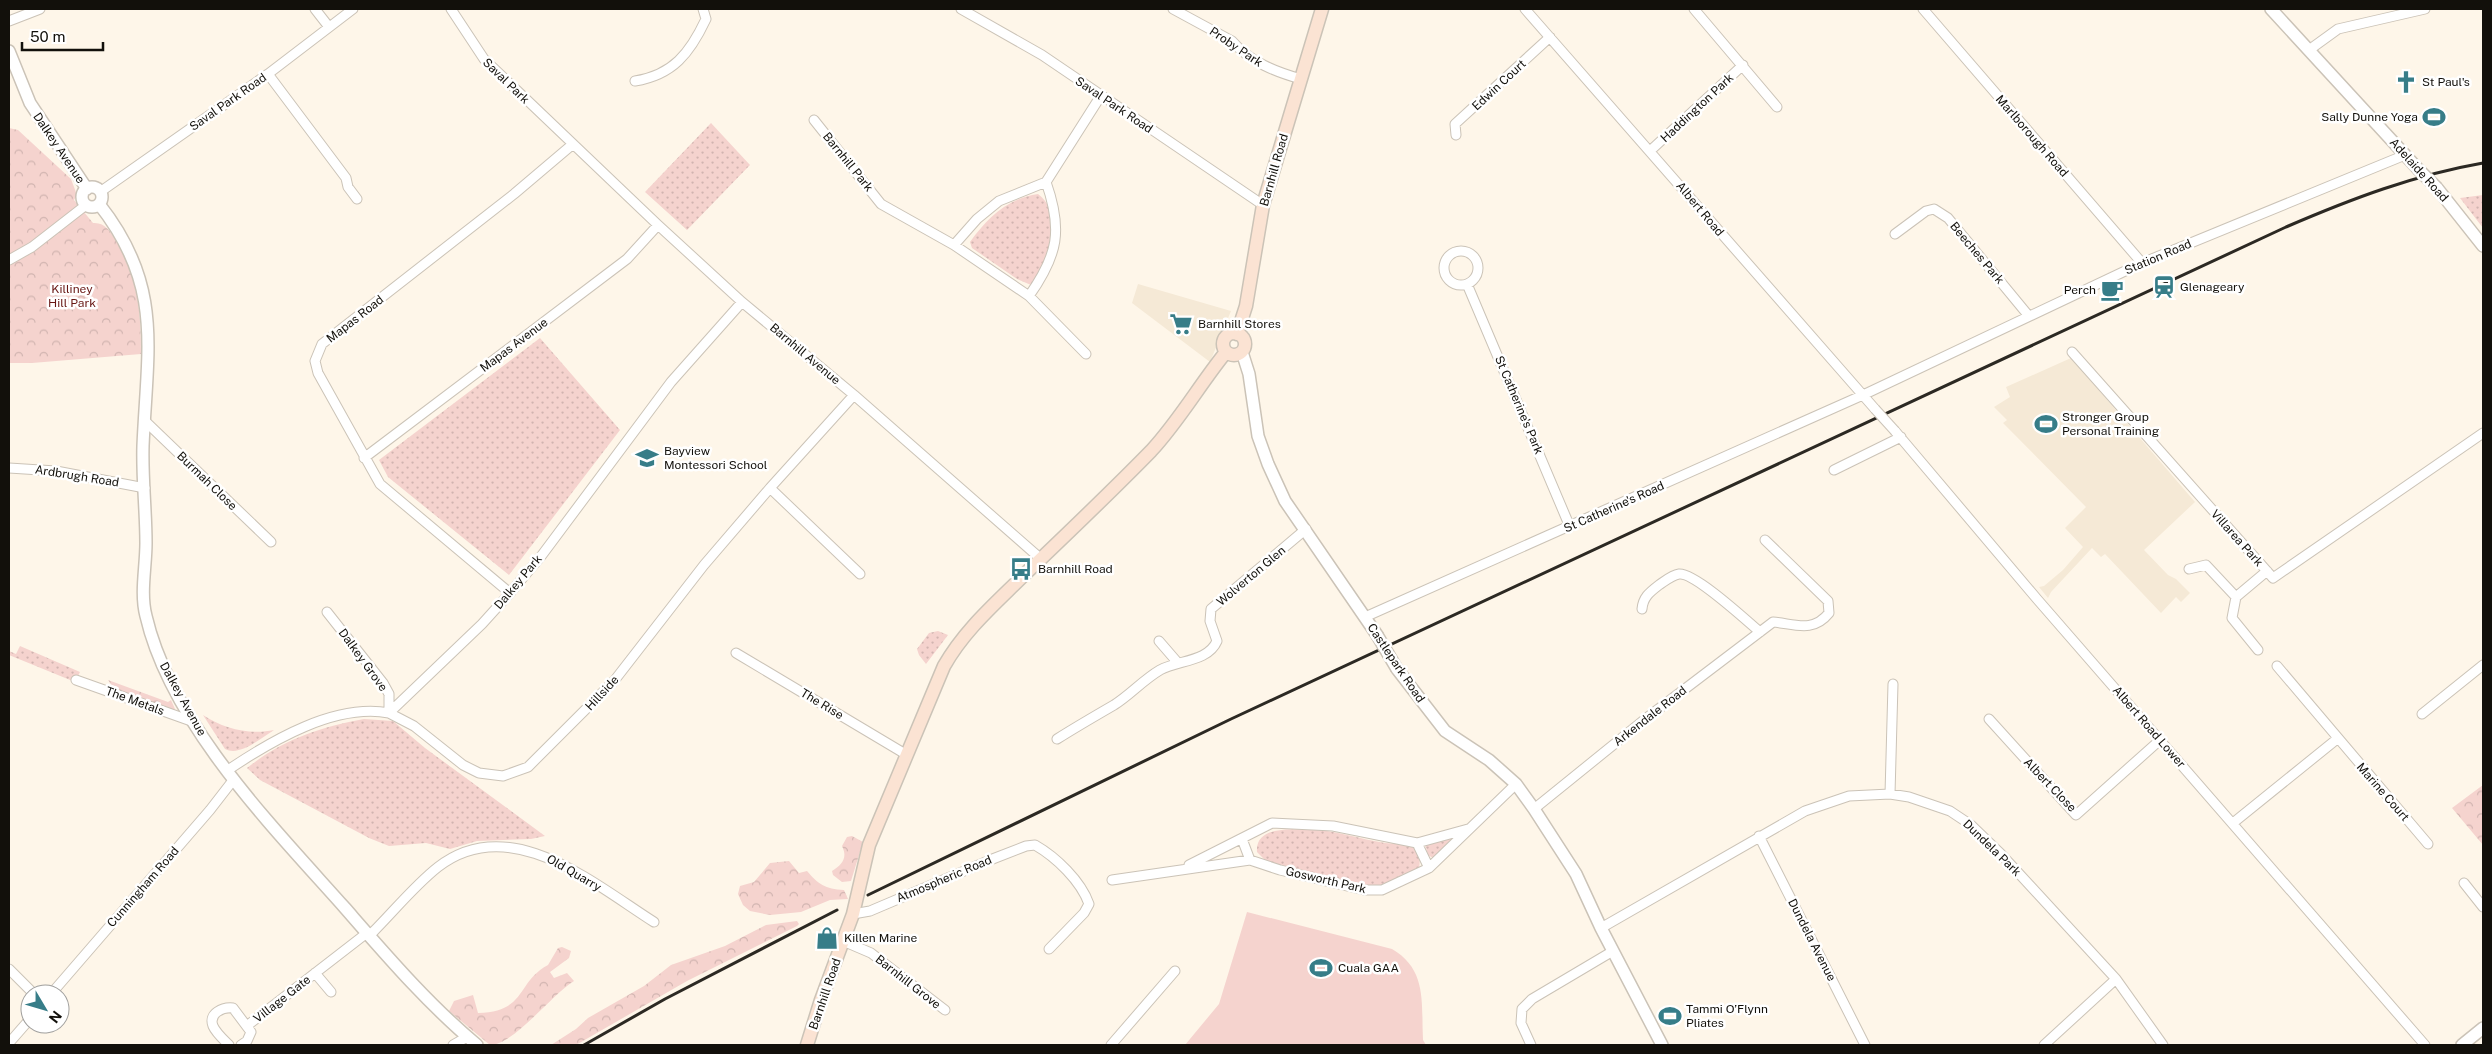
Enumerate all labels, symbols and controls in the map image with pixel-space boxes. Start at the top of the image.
scale bar [22,20,104,52]
street label: Proby Park [1207,24,1265,70]
text: 50 m [30,28,65,45]
street label: Saval Park [480,55,532,107]
street label: Edwin Court [1469,56,1529,113]
church icon: St Paul's [2393,69,2419,95]
street label: Saval Park Road [187,70,269,134]
street label: Haddington Park [1658,71,1736,145]
street label: Saval Park Road [1073,74,1155,136]
place label: St Paul's [2422,75,2470,89]
street label: Marlborough Road [1993,92,2071,180]
sports icon: Sally Dunne Yoga [2421,104,2447,130]
street label: Dalkey Avenue [30,110,88,186]
place label: Sally Dunne Yoga [2321,110,2418,124]
street label: Barnhill Park [820,130,876,195]
street label: Barnhill Road [1257,132,1291,208]
street label: Adelaide Road [2387,135,2451,205]
street label: Albert Road [1673,179,1727,239]
street label: Beeches Park [1947,219,2007,287]
street label: Station Road [2122,237,2194,277]
station icon: Glenageary [2151,274,2177,300]
cafe icon: Perch [2099,277,2125,303]
place label: Glenageary [2180,280,2245,294]
park label: Killiney Hill Park [48,282,96,310]
place label: Perch [2064,283,2096,297]
street label: Mapas Road [324,292,386,346]
supermarket icon: Barnhill Stores [1168,311,1194,337]
street label: Mapas Avenue [477,315,551,375]
place label: Barnhill Stores [1198,317,1281,331]
street label: Barnhill Avenue [767,321,843,388]
street label: St Catherine's Park [1492,354,1546,457]
place label: Stronger Group Personal Training [2062,410,2159,438]
sports icon: Stronger Group Personal Training [2033,411,2059,437]
place label: Bayview Montessori School [664,444,768,472]
school or university icon: Bayview Montessori School [634,445,660,471]
street label: Burmah Close [174,449,240,513]
street label: Ardbrugh Road [34,462,120,490]
street label: St Catherine's Road [1562,479,1666,535]
street label: Villarea Park [2208,507,2266,569]
street label: Wolverton Glen [1214,543,1288,609]
street label: Dalkey Park [491,552,545,612]
bus stop icon: Barnhill Road [1008,556,1034,582]
place label: Barnhill Road [1038,562,1113,576]
street label: Castlepark Road [1364,621,1428,705]
street label: Dalkey Grove [336,626,390,694]
street label: Dalkey Avenue [157,660,209,739]
street label: Hillside [583,673,622,713]
street label: Arkendale Road [1611,683,1689,749]
street label: Albert Road Lower [2110,683,2188,771]
street label: The Metals [104,684,166,718]
street label: The Rise [798,686,846,722]
street label: Albert Close [2021,755,2079,815]
street label: Marine Court [2354,760,2412,824]
street label: Dundela Park [1960,817,2024,879]
street label: Cunningham Road [104,844,182,930]
street label: Old Quarry [544,852,604,895]
street label: Atmospheric Road [894,853,994,905]
street label: Gosworth Park [1284,864,1368,896]
street label: Dundela Avenue [1785,896,1839,984]
shop icon: Killen Marine [814,925,840,951]
place label: Killen Marine [844,931,918,945]
street label: Barnhill Grove [873,952,944,1012]
sports icon: Cuala GAA [1308,955,1334,981]
street label: Barnhill Road [806,956,844,1032]
place label: Cuala GAA [1338,961,1399,975]
street label: Village Gate [251,972,313,1026]
north arrow [20,984,70,1034]
place label: Tammi O’Flynn Pliates [1686,1002,1768,1030]
sports icon: Tammi O’Flynn Pliates [1657,1003,1683,1029]
text: N [46,1008,65,1026]

